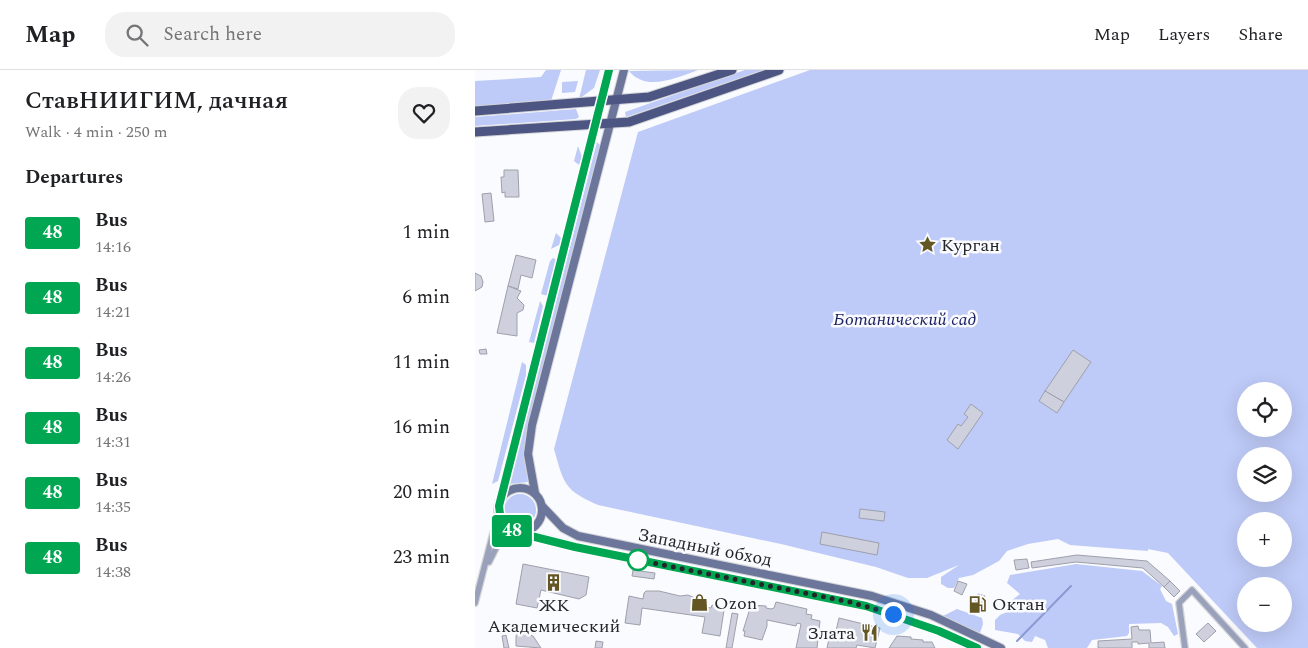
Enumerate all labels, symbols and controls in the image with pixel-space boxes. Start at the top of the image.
search box [105,12,455,57]
text: Map [25,17,75,53]
text: Search here [163,20,262,49]
icon: search [123,21,151,49]
text: Map [1094,21,1130,48]
text: Layers [1158,21,1210,48]
text: Share [1238,21,1283,48]
text: СтавНИИГИМ, дачная [25,83,288,119]
button: heart [398,87,450,139]
text: Walk · 4 min · 250 m [25,120,168,144]
text: Departures [25,163,123,192]
text: Bus [95,206,128,235]
text: 1 min [402,218,450,247]
text: 48 [42,219,63,246]
place label: Курган [941,232,1000,259]
text: 14:16 [95,235,131,259]
place icon: Курган [917,235,937,255]
text: Bus [95,271,128,300]
text: 6 min [402,283,450,312]
text: 48 [42,284,63,311]
text: 14:21 [95,300,131,324]
park label: Ботанический сад [833,306,977,333]
text: Bus [95,336,128,365]
text: 11 min [393,348,450,377]
text: 48 [42,349,63,376]
text: 14:26 [95,365,131,389]
map controls [1237,382,1292,632]
button: locate [1237,382,1292,437]
text: Bus [95,401,128,430]
text: 16 min [393,413,450,442]
text: 48 [42,414,63,441]
text: 14:31 [95,430,131,454]
button: layers [1237,447,1292,502]
text: Bus [95,466,128,495]
text: 20 min [393,478,450,507]
text: 48 [42,479,63,506]
text: 14:35 [95,495,131,519]
button: + [1237,512,1292,567]
line badge: 48 [490,515,535,547]
text: 48 [502,517,522,544]
street label: Западный обход [635,521,774,574]
text: Bus [95,531,128,560]
text: 23 min [393,543,450,572]
text: 48 [42,544,63,571]
unlabelled marker [627,549,649,571]
text: 14:38 [95,560,131,584]
building icon: ЖК Академический [544,572,564,592]
button: − [1237,577,1292,632]
place label: Ozon [714,590,757,617]
place label: Октан [992,591,1045,618]
place label: ЖК Академический [488,592,620,640]
shop icon: Ozon [690,593,710,613]
fuel station icon: Октан [968,594,988,614]
your location [881,602,906,627]
place label: Злата [807,620,855,647]
restaurant icon: Злата [859,623,879,643]

